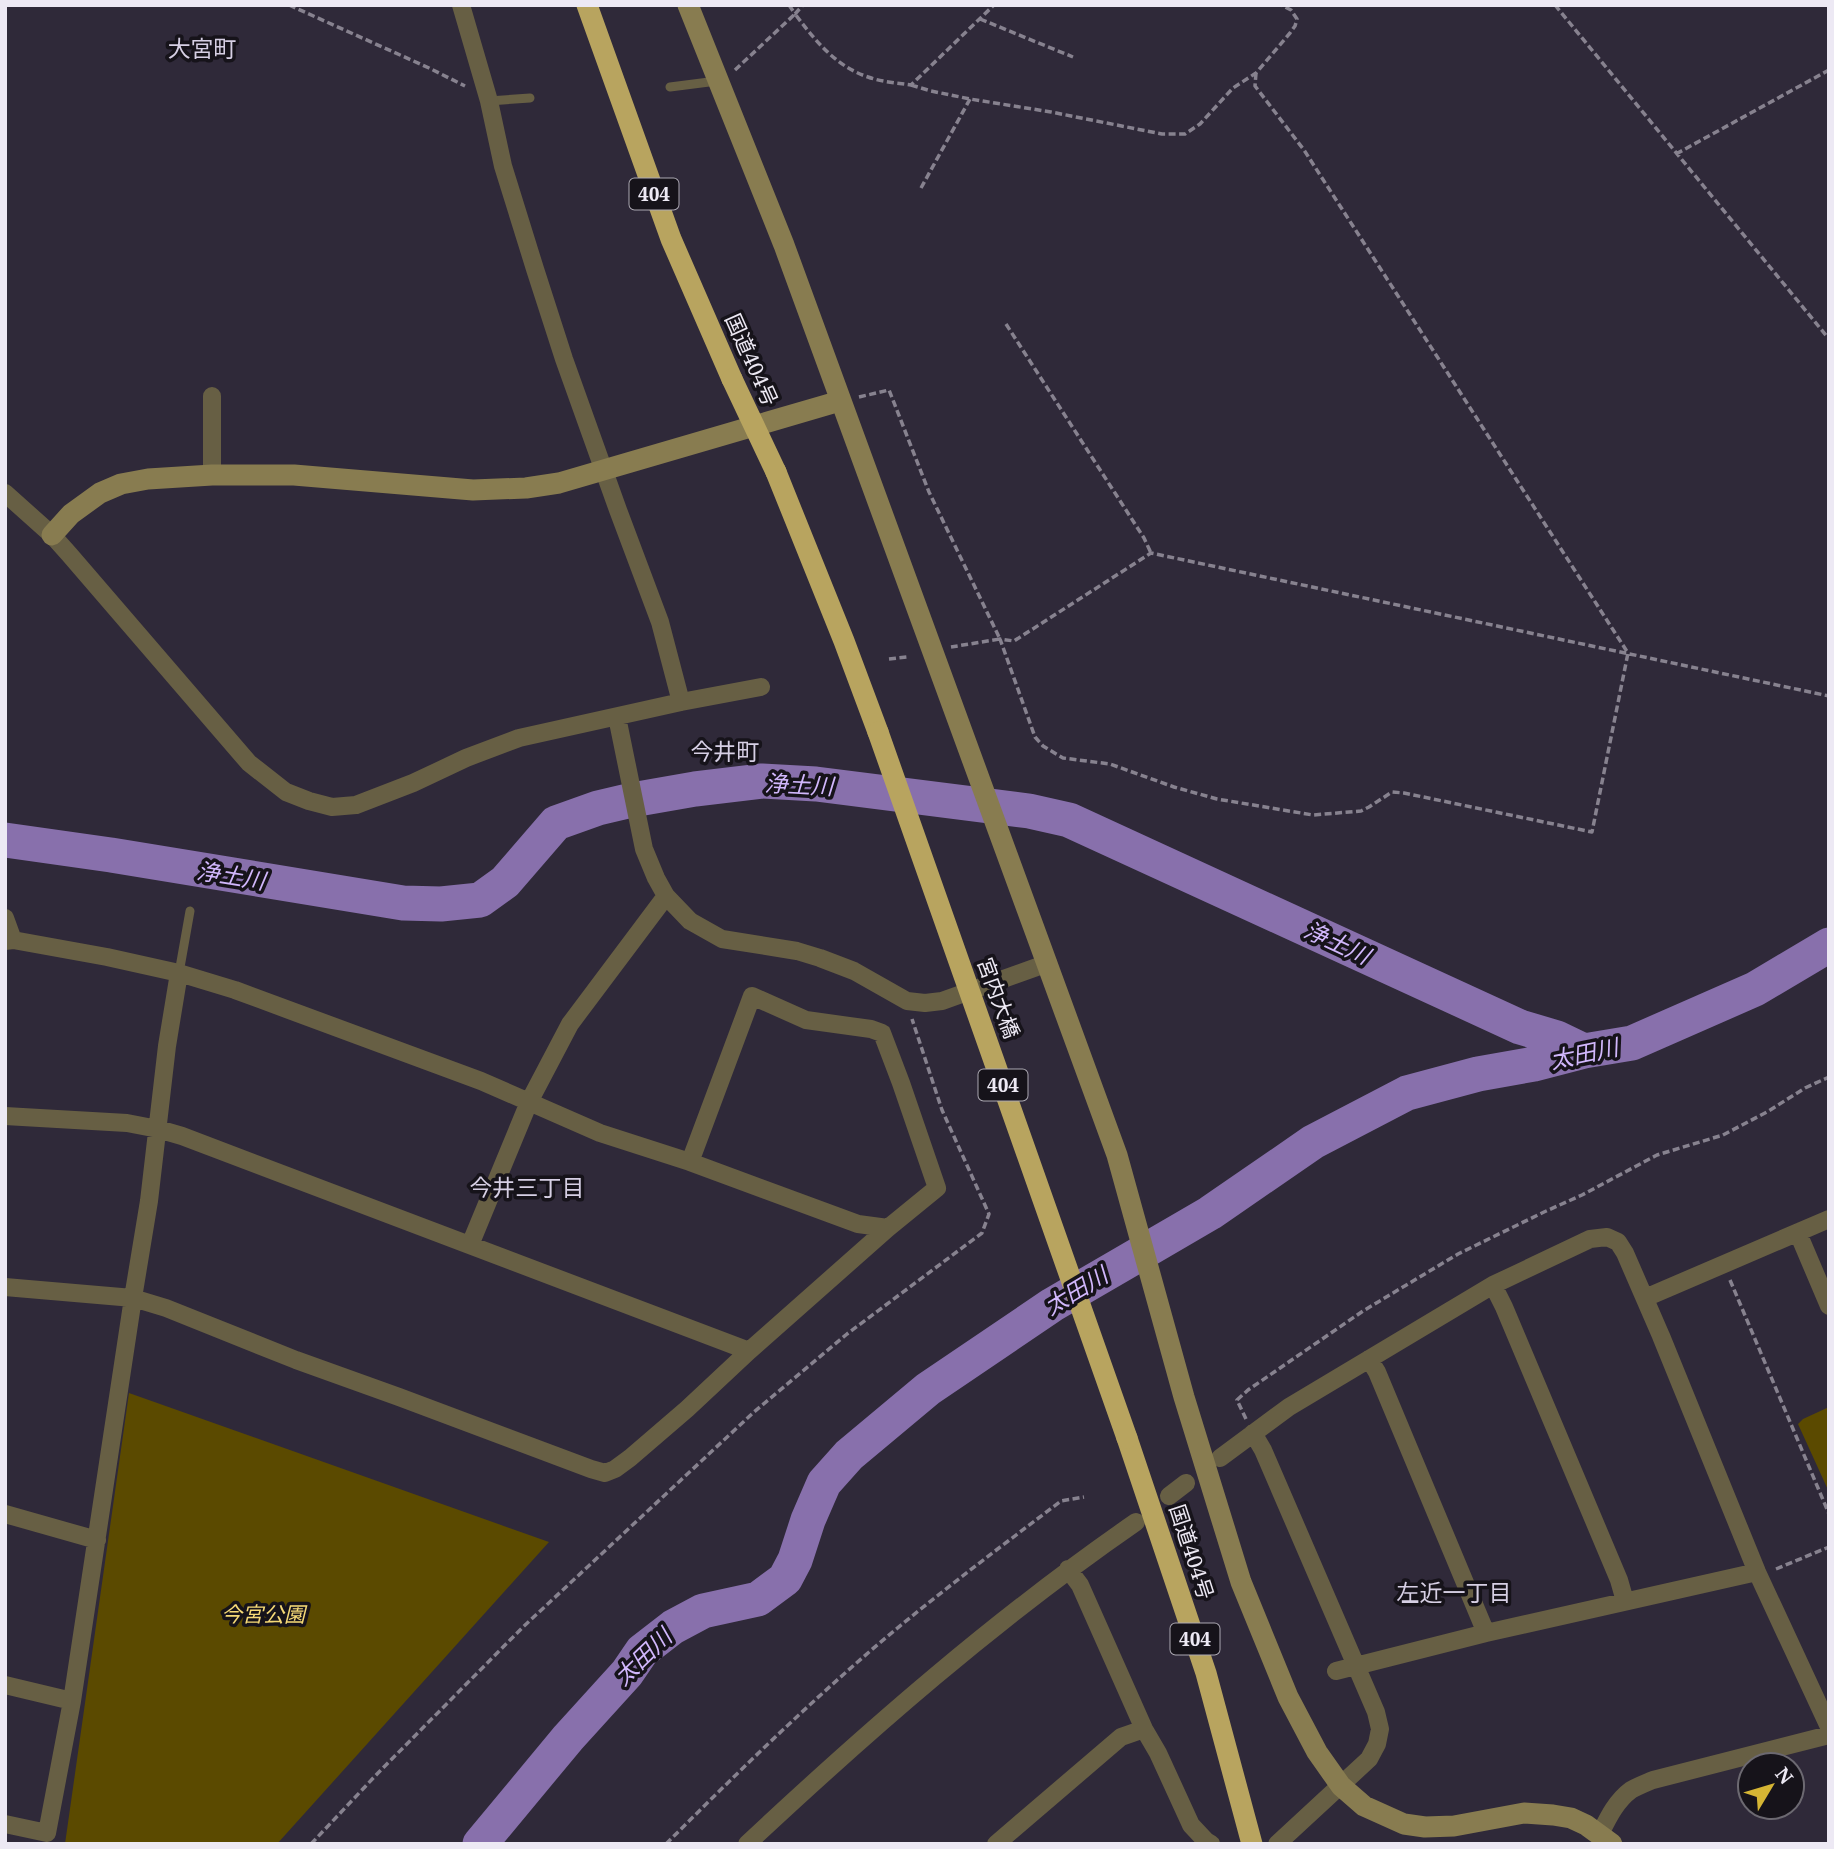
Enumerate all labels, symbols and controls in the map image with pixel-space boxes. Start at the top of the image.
district label: 大宮町 [168,32,237,64]
road number: 404 [630,178,678,210]
street label: 国道404号 [719,309,785,410]
district label: 今井町 [691,735,760,767]
water label: 浄土川 [764,766,837,802]
water label: 浄土川 [195,854,271,897]
water label: 浄土川 [1299,913,1378,972]
street label: 宮内大橋 [971,953,1026,1042]
water label: 太田川 [1547,1030,1624,1076]
road number: 404 [978,1070,1028,1100]
district label: 今井三丁目 [470,1171,585,1203]
water label: 太田川 [1038,1257,1116,1322]
street label: 国道404号 [1163,1501,1220,1603]
district label: 左近一丁目 [1397,1576,1512,1608]
park label: 今宮公園 [221,1600,308,1628]
water label: 太田川 [606,1619,680,1692]
road number: 404 [1170,1624,1220,1654]
north arrow [1736,1751,1806,1821]
text: N [1770,1762,1799,1789]

